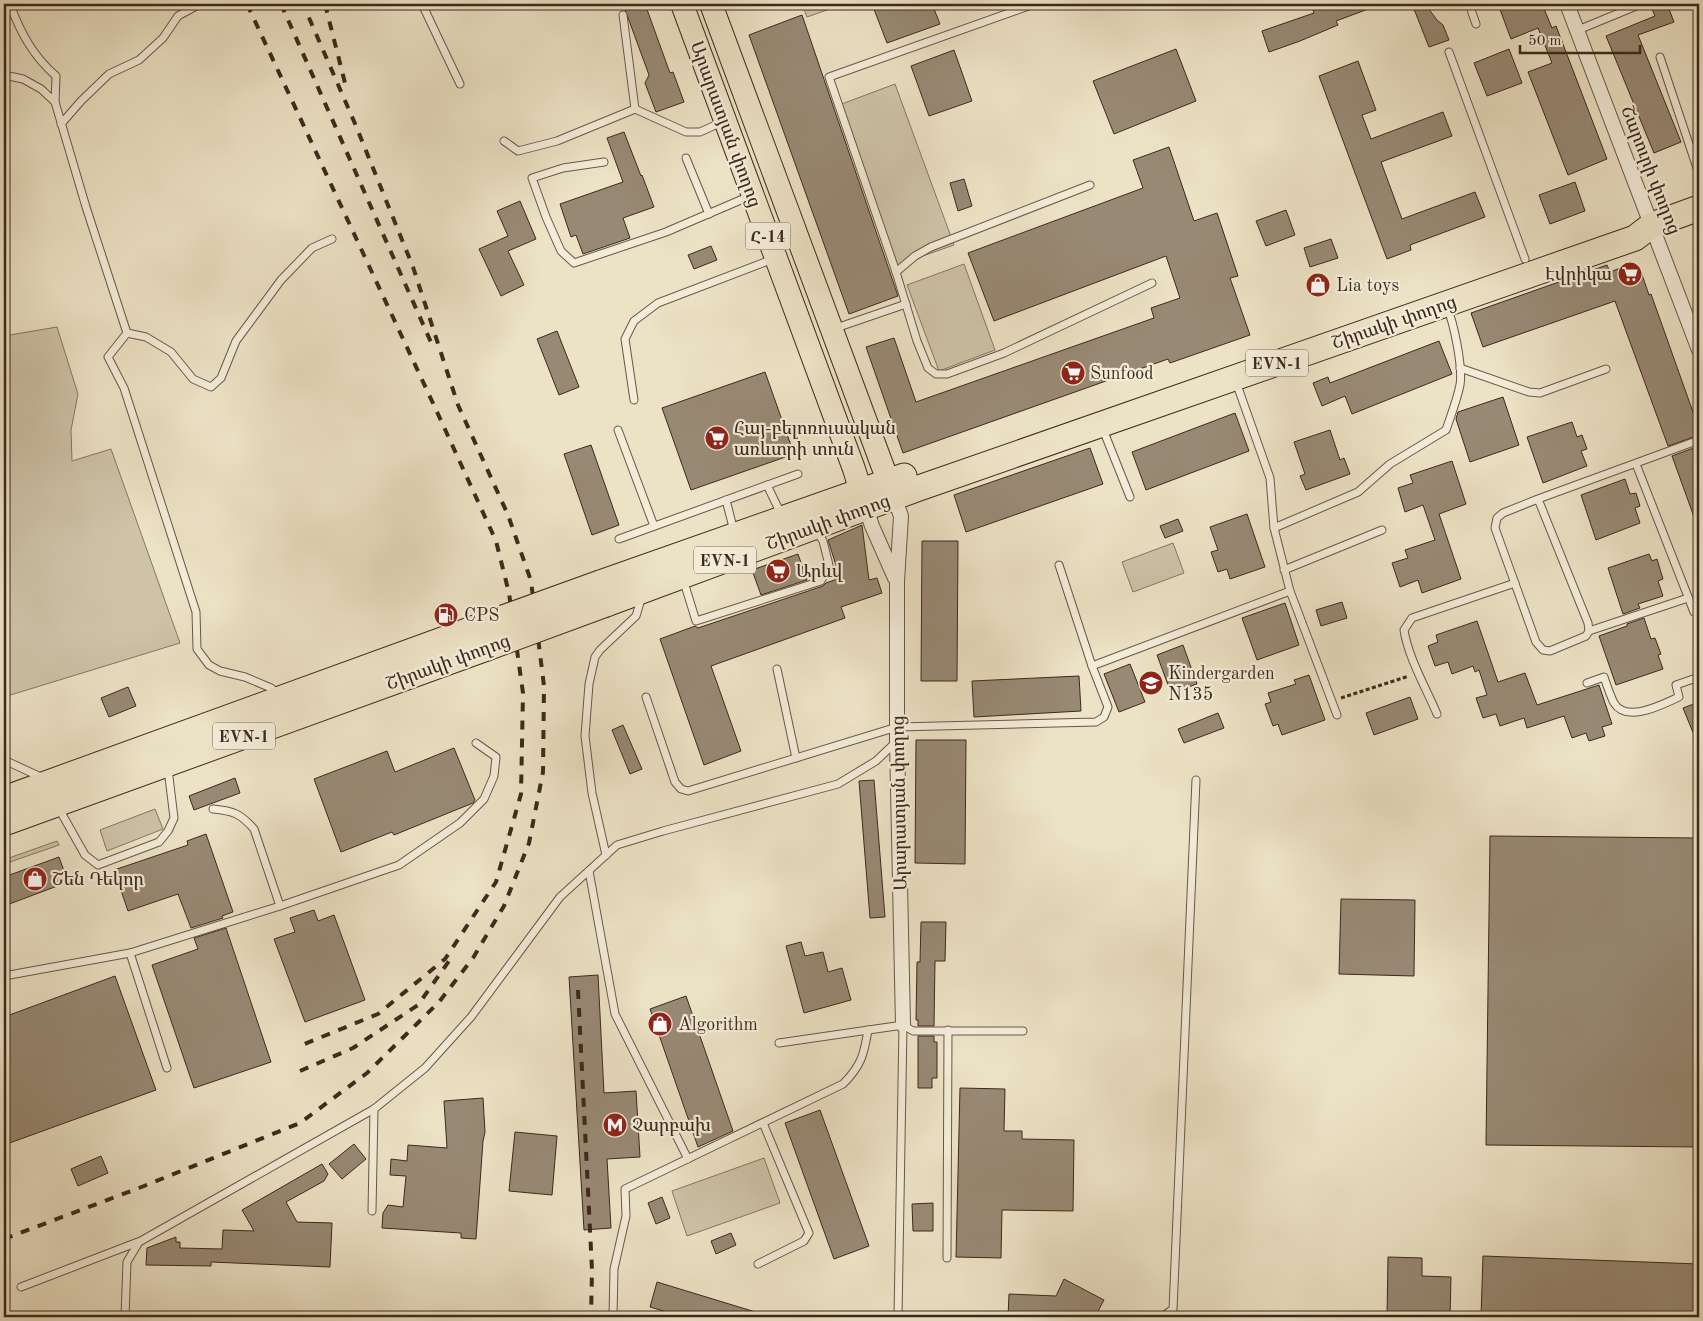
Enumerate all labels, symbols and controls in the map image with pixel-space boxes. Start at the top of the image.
scale bar [1520,22,1640,54]
text: 50 m [1528,34,1562,49]
street label: Արարատյան փողոց [686,39,764,210]
street label: Շարուրի փողոց [1616,104,1683,237]
road number: Հ-14 [746,222,790,250]
supermarket icon: Էվրիկա [1617,261,1643,287]
place label: Էվրիկա [1545,266,1612,285]
shop icon: Lia toys [1305,272,1331,298]
place label: Lia toys [1336,277,1400,295]
street label: Շիրակի փողոց [1330,293,1459,354]
road number: EVN-1 [1246,349,1308,376]
supermarket icon: Sunfood [1060,360,1086,386]
place label: Sunfood [1090,365,1154,383]
place label: Հայ-բելոռուսական առևտրի տուն [734,420,896,460]
supermarket icon: Հայ-բելոռուսական առևտրի տուն [704,425,730,451]
street label: Շիրակի փողոց [764,492,893,555]
road number: EVN-1 [694,546,756,574]
supermarket icon: Արևվ [765,558,791,584]
place label: Արևվ [796,563,843,582]
fuel station icon: CPS [433,602,459,628]
place label: CPS [464,607,499,625]
street label: Շիրակի փողոց [384,632,513,695]
place label: Kindergarden N135 [1168,665,1275,704]
school or university icon: Kindergarden N135 [1138,670,1164,696]
street label: Արարատյան փողոց [889,715,912,891]
road number: EVN-1 [213,722,275,749]
shop icon: Շեն Դեկոր [22,866,48,892]
place label: Շեն Դեկոր [52,871,144,890]
shop icon: Algorithm [647,1011,673,1037]
place label: Algorithm [678,1016,758,1034]
metro station icon: Չարբախ [602,1112,628,1138]
place label: Չարբախ [632,1117,711,1136]

